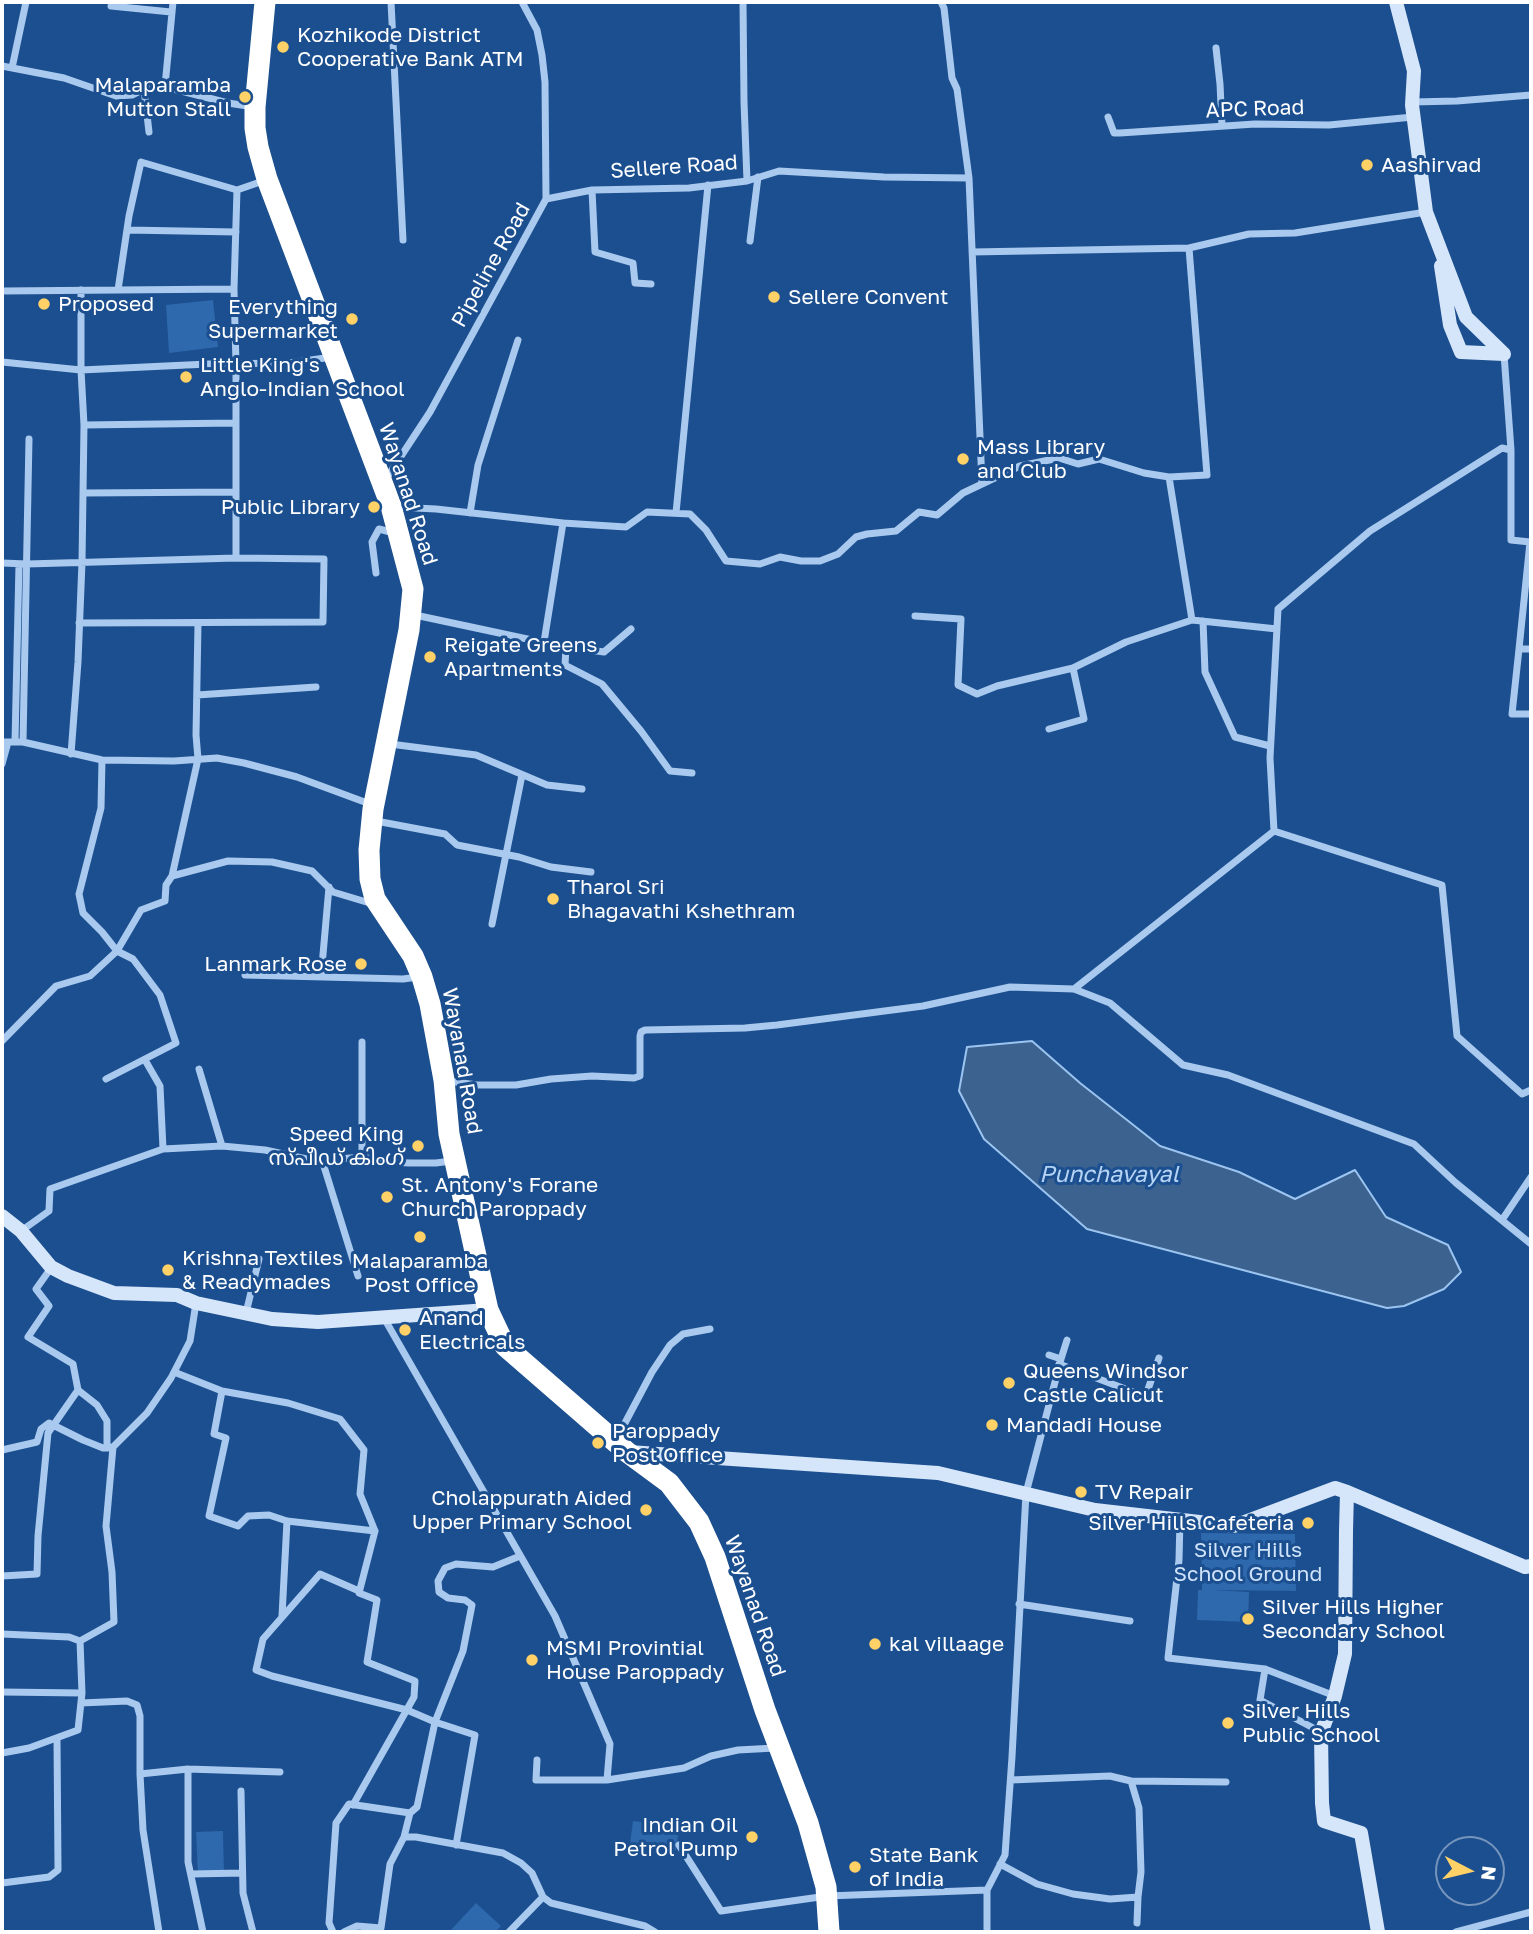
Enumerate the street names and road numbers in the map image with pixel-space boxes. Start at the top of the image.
street label: APC Road [1205,95,1305,123]
street label: Sellere Road [609,150,739,184]
street label: Pipeline Road [446,198,536,332]
street label: Wayanad Road [373,420,443,568]
street label: Wayanad Road [437,986,487,1136]
street label: Wayanad Road [719,1532,791,1680]

